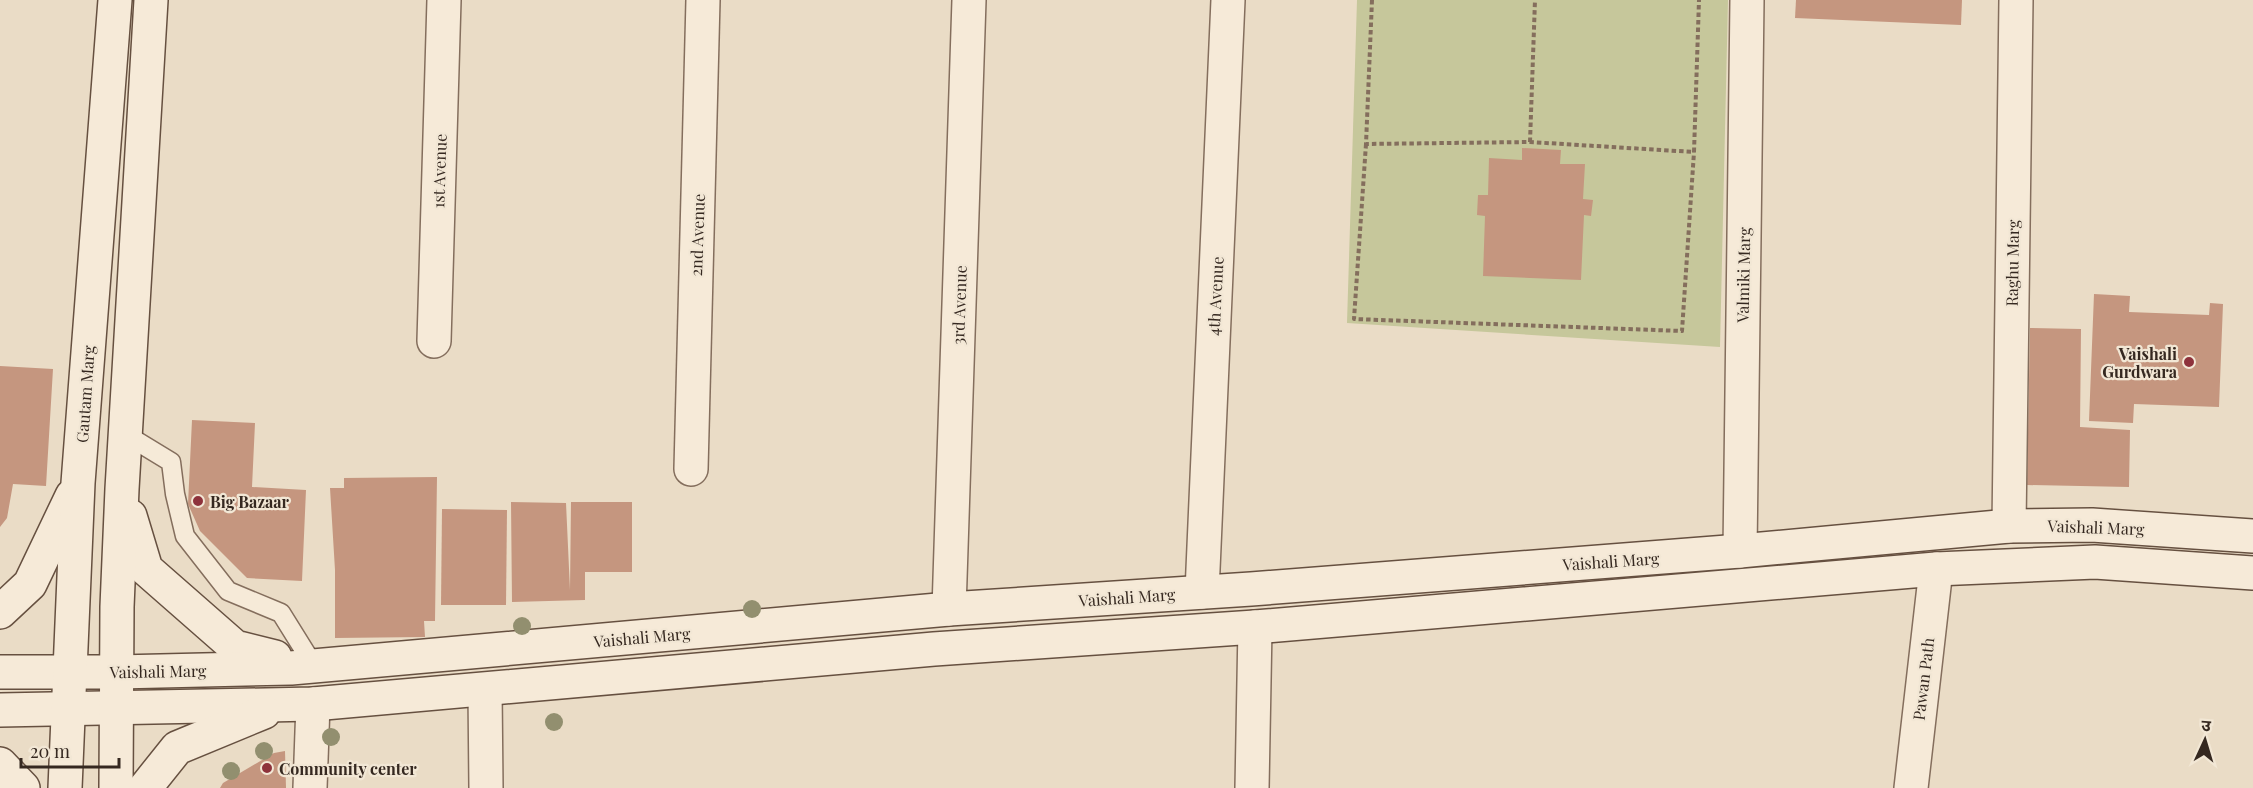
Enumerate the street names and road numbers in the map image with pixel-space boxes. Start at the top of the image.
street label: 1st Avenue [427,133,451,209]
street label: 2nd Avenue [685,193,709,277]
street label: Raghu Marg [2001,219,2023,307]
street label: Valmiki Marg [1732,227,1754,324]
street label: 4th Avenue [1202,256,1228,336]
street label: 3rd Avenue [947,265,971,345]
street label: Gautam Marg [71,344,99,443]
street label: Vaishali Marg [2046,515,2145,539]
street label: Vaishali Marg [1561,547,1661,575]
street label: Vaishali Marg [1077,583,1177,611]
street label: Vaishali Marg [592,622,692,652]
street label: Pawan Path [1908,636,1939,722]
street label: Vaishali Marg [108,660,207,682]

